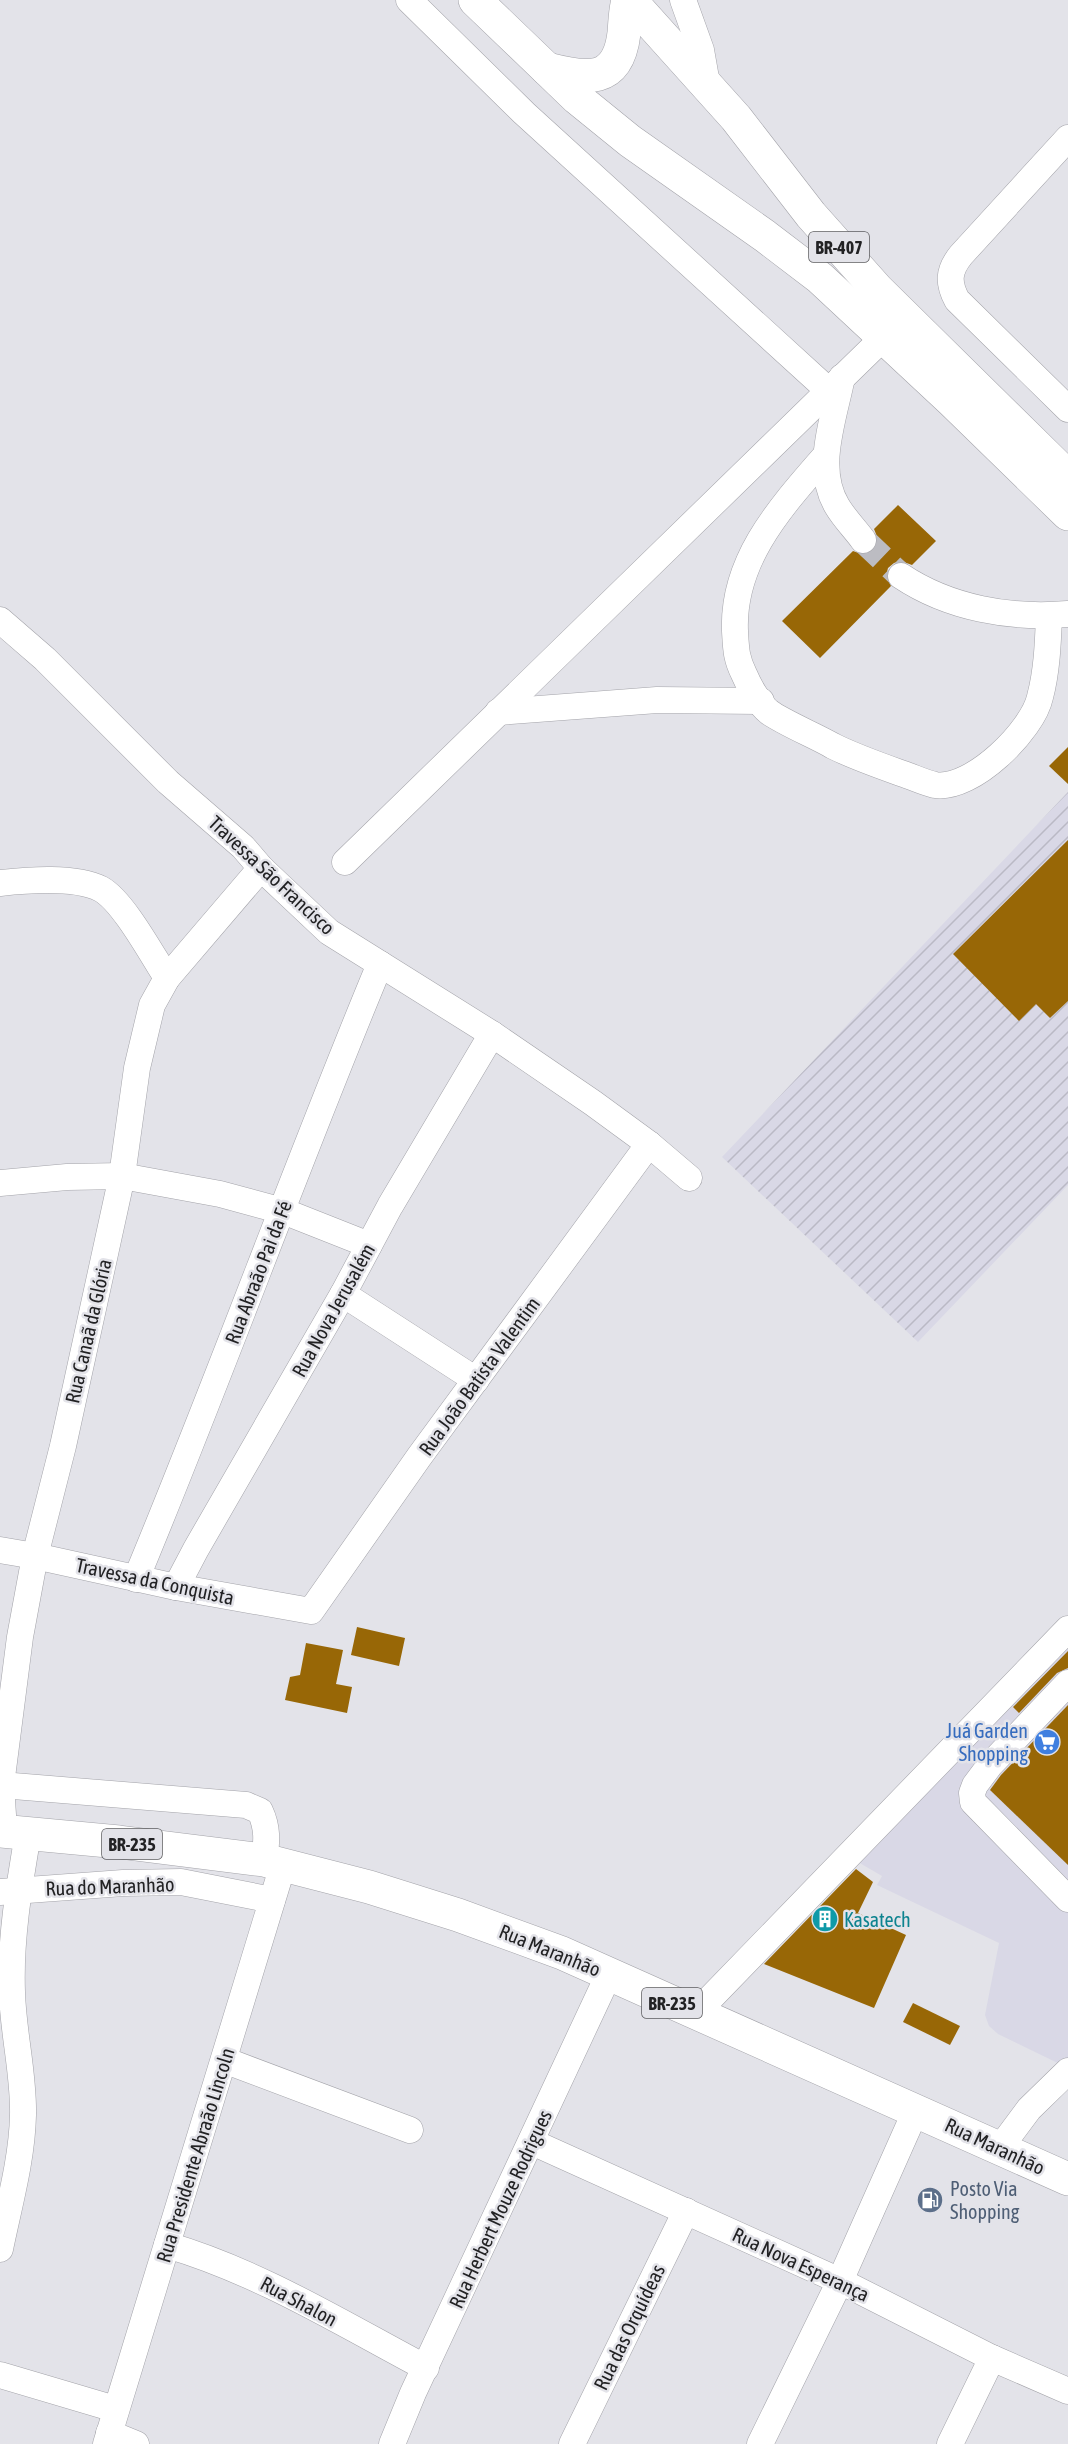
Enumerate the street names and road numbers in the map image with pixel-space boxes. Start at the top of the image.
road number: BR-407 [809,232,869,262]
street label: Travessa São Francisco [204,811,340,939]
street label: Rua Abraão Pai da Fé [220,1197,296,1347]
street label: Rua Nova Jerusalém [287,1239,379,1381]
street label: Rua Canaã da Glória [60,1257,116,1405]
street label: Rua João Batista Valentim [414,1292,544,1460]
street label: Travessa da Conquista [74,1553,236,1609]
road number: BR-235 [102,1829,162,1859]
street label: Rua do Maranhão [45,1872,175,1900]
street label: Rua Maranhão [496,1919,604,1981]
road number: BR-235 [642,1988,702,2018]
street label: Rua Presidente Abraão Lincoln [151,2045,239,2265]
street label: Rua Herbert Mouze Rodrigues [444,2106,556,2312]
street label: Rua Maranhão [942,2113,1048,2179]
street label: Rua Nova Esperança [729,2222,873,2306]
street label: Rua das Orquídeas [589,2261,669,2393]
street label: Rua Shalon [257,2271,341,2331]

